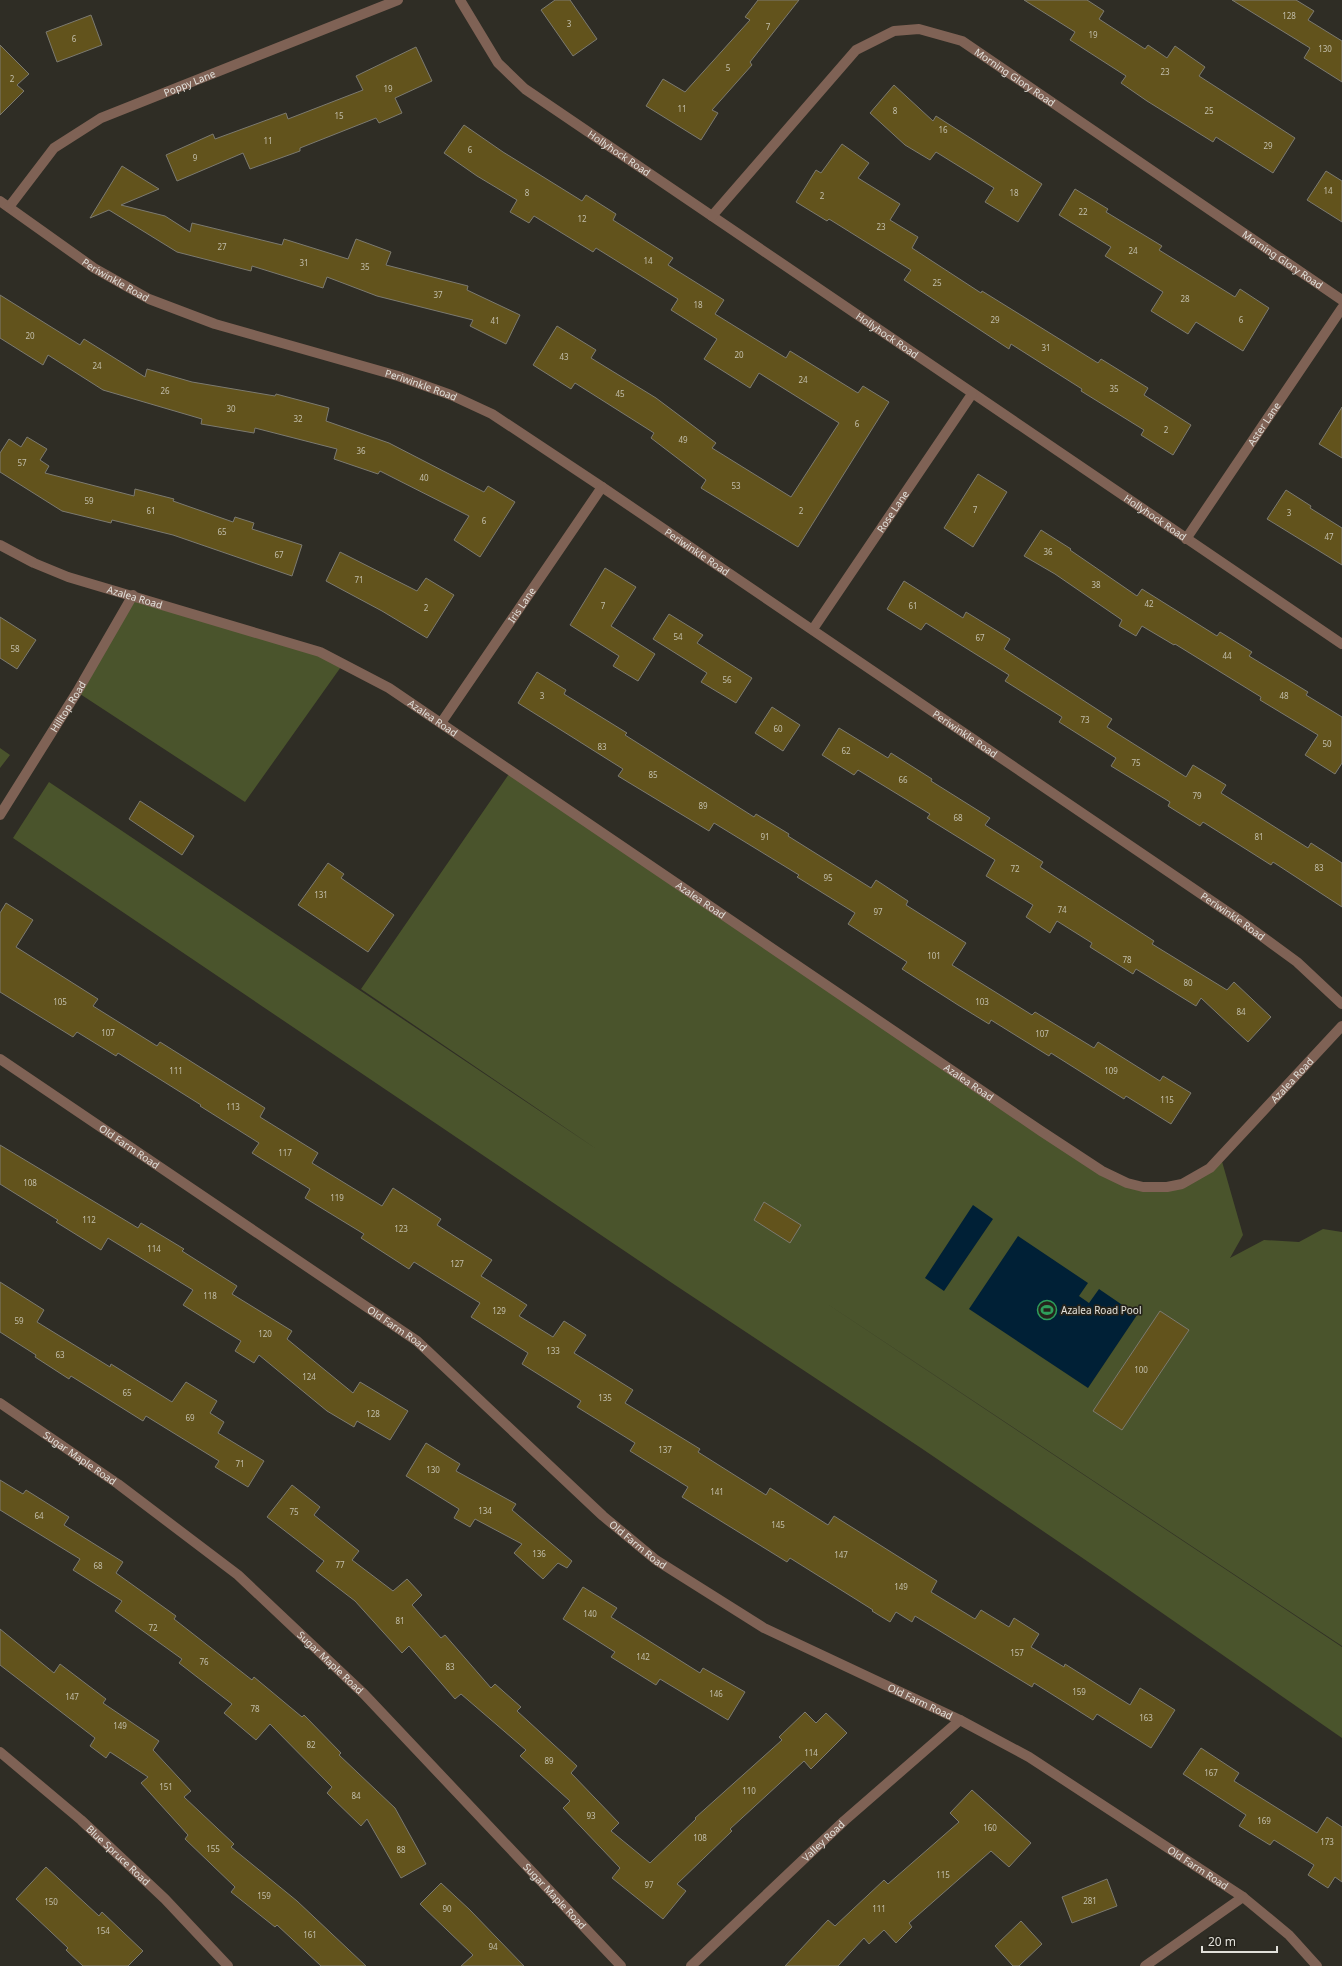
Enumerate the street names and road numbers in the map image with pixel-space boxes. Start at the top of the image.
street label: Morning Glory Road [972,45,1058,110]
street label: Poppy Lane [161,66,218,100]
street label: Hollyhock Road [585,127,653,179]
street label: Morning Glory Road [1239,227,1326,292]
street label: Periwinkle Road [79,255,152,305]
street label: Hollyhock Road [853,309,921,361]
street label: Periwinkle Road [384,366,459,404]
street label: Aster Lane [1244,399,1284,448]
street label: Rose Lane [873,487,912,535]
street label: Hollyhock Road [1121,491,1189,543]
street label: Periwinkle Road [662,525,732,579]
street label: Azalea Road [105,582,164,612]
street label: Iris Lane [504,584,539,625]
street label: Hilltop Road [47,678,89,735]
street label: Azalea Road [405,696,460,740]
street label: Periwinkle Road [930,707,1000,761]
street label: Azalea Road [673,878,728,922]
street label: Periwinkle Road [1198,889,1268,943]
street label: Azalea Road [1267,1054,1316,1106]
street label: Azalea Road [941,1060,996,1104]
street label: Old Farm Road [96,1121,162,1172]
street label: Old Farm Road [365,1302,430,1354]
street label: Sugar Maple Road [41,1428,119,1488]
street label: Old Farm Road [606,1517,669,1572]
street label: Sugar Maple Road [294,1628,367,1697]
street label: Old Farm Road [886,1680,955,1723]
street label: Valley Road [799,1817,847,1864]
street label: Blue Spruce Road [83,1822,153,1889]
street label: Old Farm Road [1165,1842,1231,1893]
street label: Sugar Maple Road [520,1860,590,1932]

